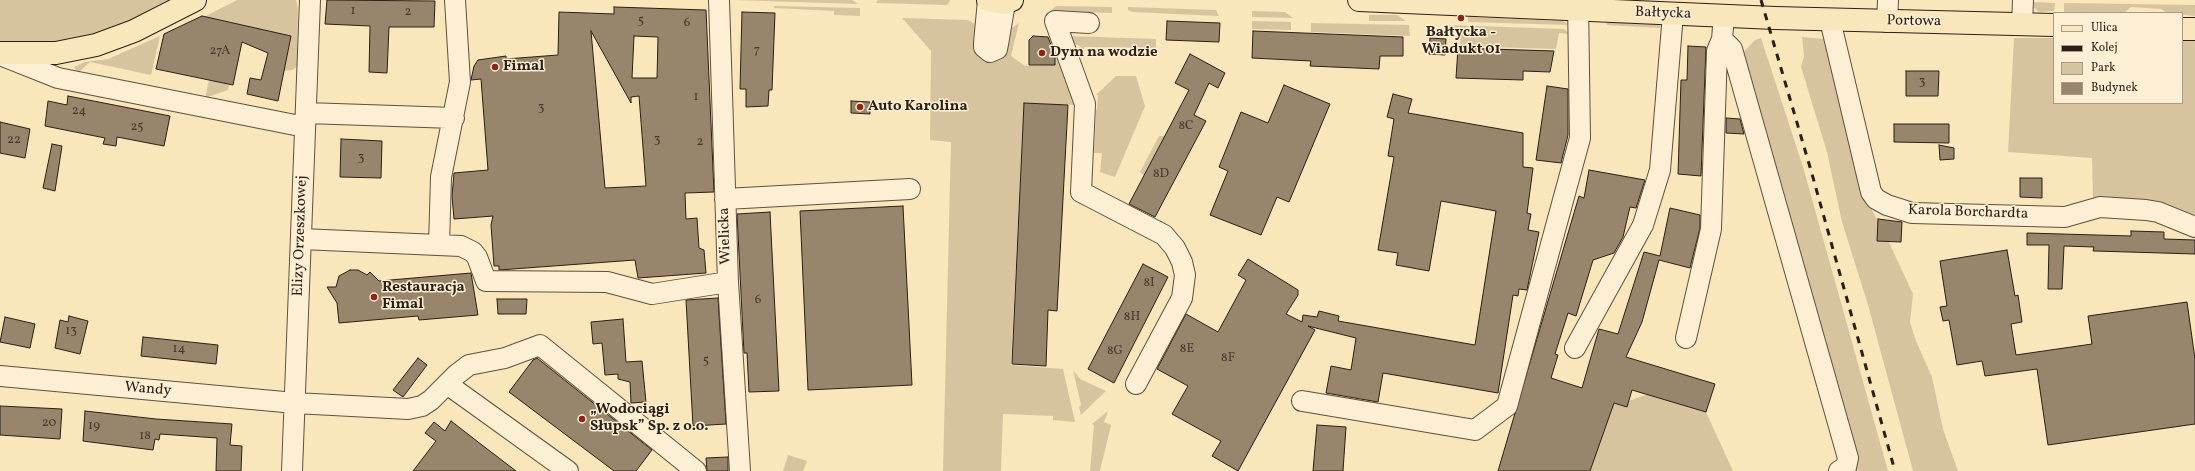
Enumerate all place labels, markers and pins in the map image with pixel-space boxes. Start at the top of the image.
marker: Bałtycka - Wiadukt 01 [1456,13,1466,23]
place label: Bałtycka - Wiadukt 01 [1421,24,1501,59]
place label: Dym na wodzie [1050,44,1158,62]
marker: Dym na wodzie [1037,48,1047,58]
place label: Fimal [503,58,544,76]
marker: Fimal [490,62,500,72]
place label: Auto Karolina [868,98,968,116]
marker: Auto Karolina [855,102,865,112]
place label: Restauracja Fimal [382,279,465,314]
marker: Restauracja Fimal [369,292,379,302]
place label: „Wodociągi Słupsk” Sp. z o.o. [590,401,708,436]
marker: „Wodociągi Słupsk” Sp. z o.o. [577,414,587,424]

